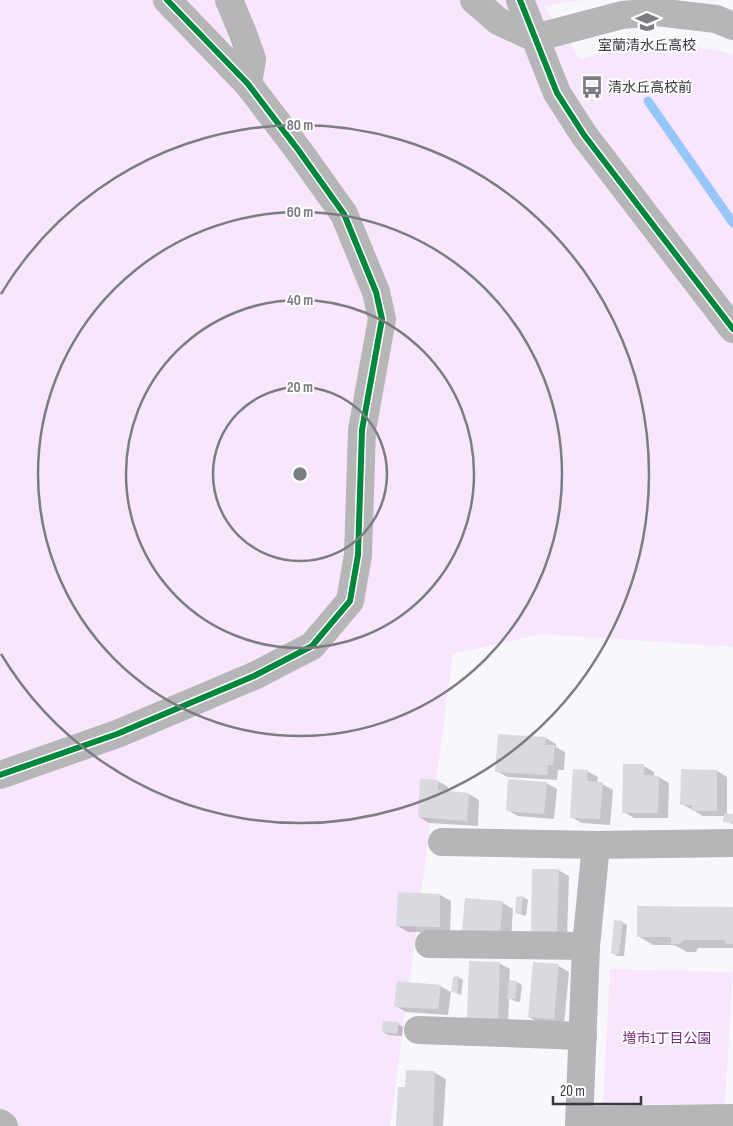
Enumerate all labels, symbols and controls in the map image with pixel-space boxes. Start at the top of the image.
school or university icon: 室蘭清水丘高校 [634,9,660,35]
place label: 室蘭清水丘高校 [598,37,696,54]
bus stop icon: 清水丘高校前 [579,74,605,100]
place label: 清水丘高校前 [608,79,692,96]
text: 80 m [287,116,313,135]
text: 60 m [287,203,313,222]
text: 40 m [287,291,313,310]
text: 20 m [287,378,313,397]
centre of rings [291,465,309,483]
park label: 増市1丁目公園 [623,1030,711,1047]
scale bar [553,1074,640,1106]
text: 20 m [560,1082,585,1101]

